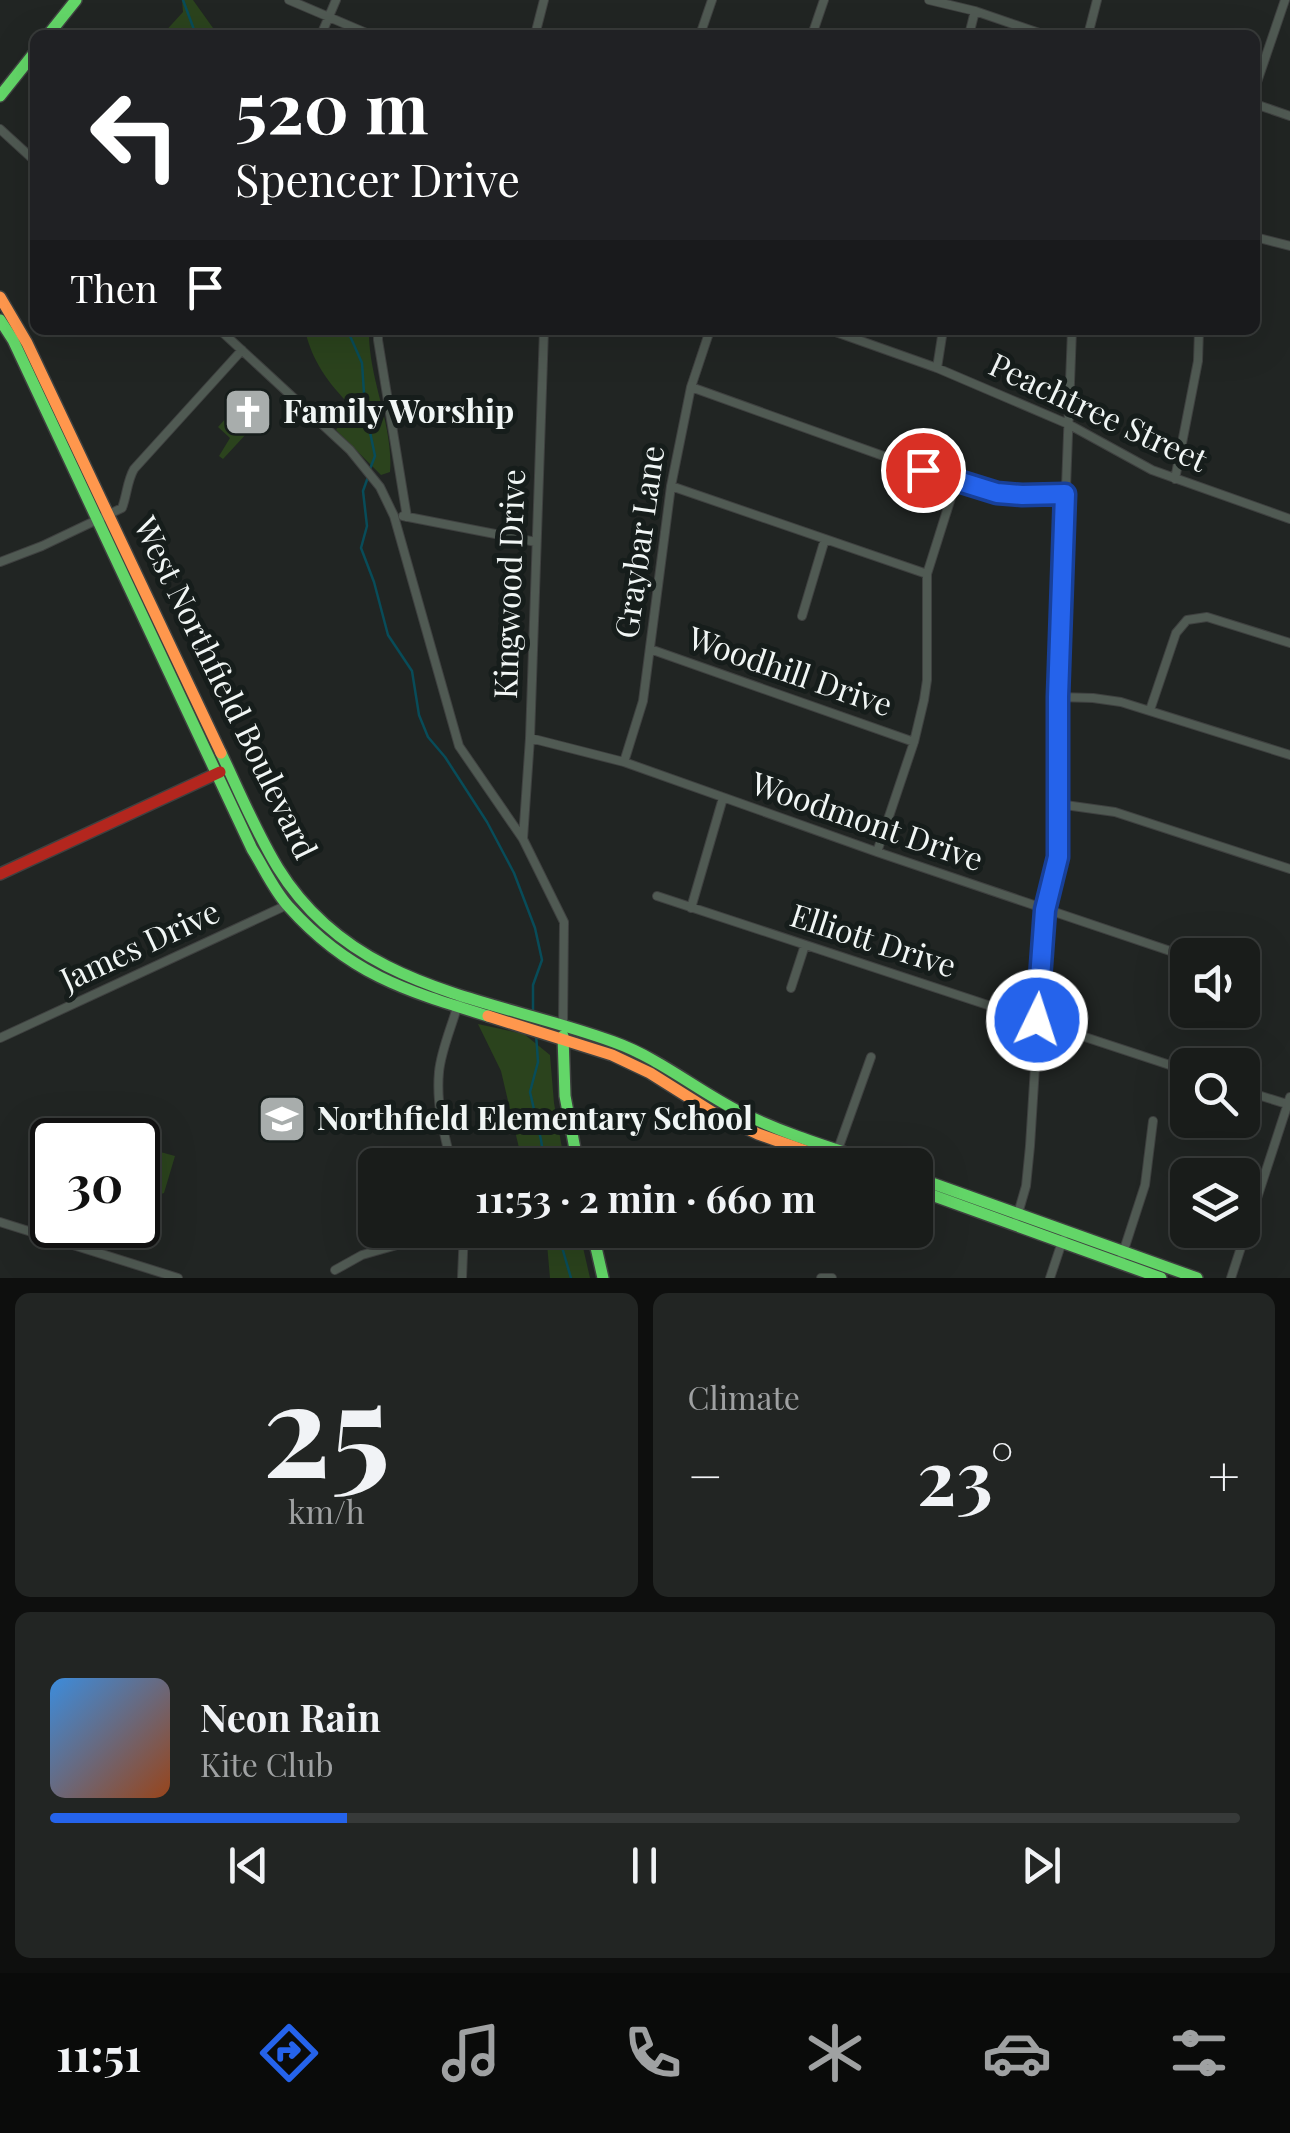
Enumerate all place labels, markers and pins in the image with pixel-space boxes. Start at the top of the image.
church icon: Family Worship [222,386,274,438]
place label: Family Worship [283,388,514,431]
pin [881,428,966,513]
school or university icon: Northfield Elementary School [256,1093,308,1145]
place label: Northfield Elementary School [317,1095,753,1138]

